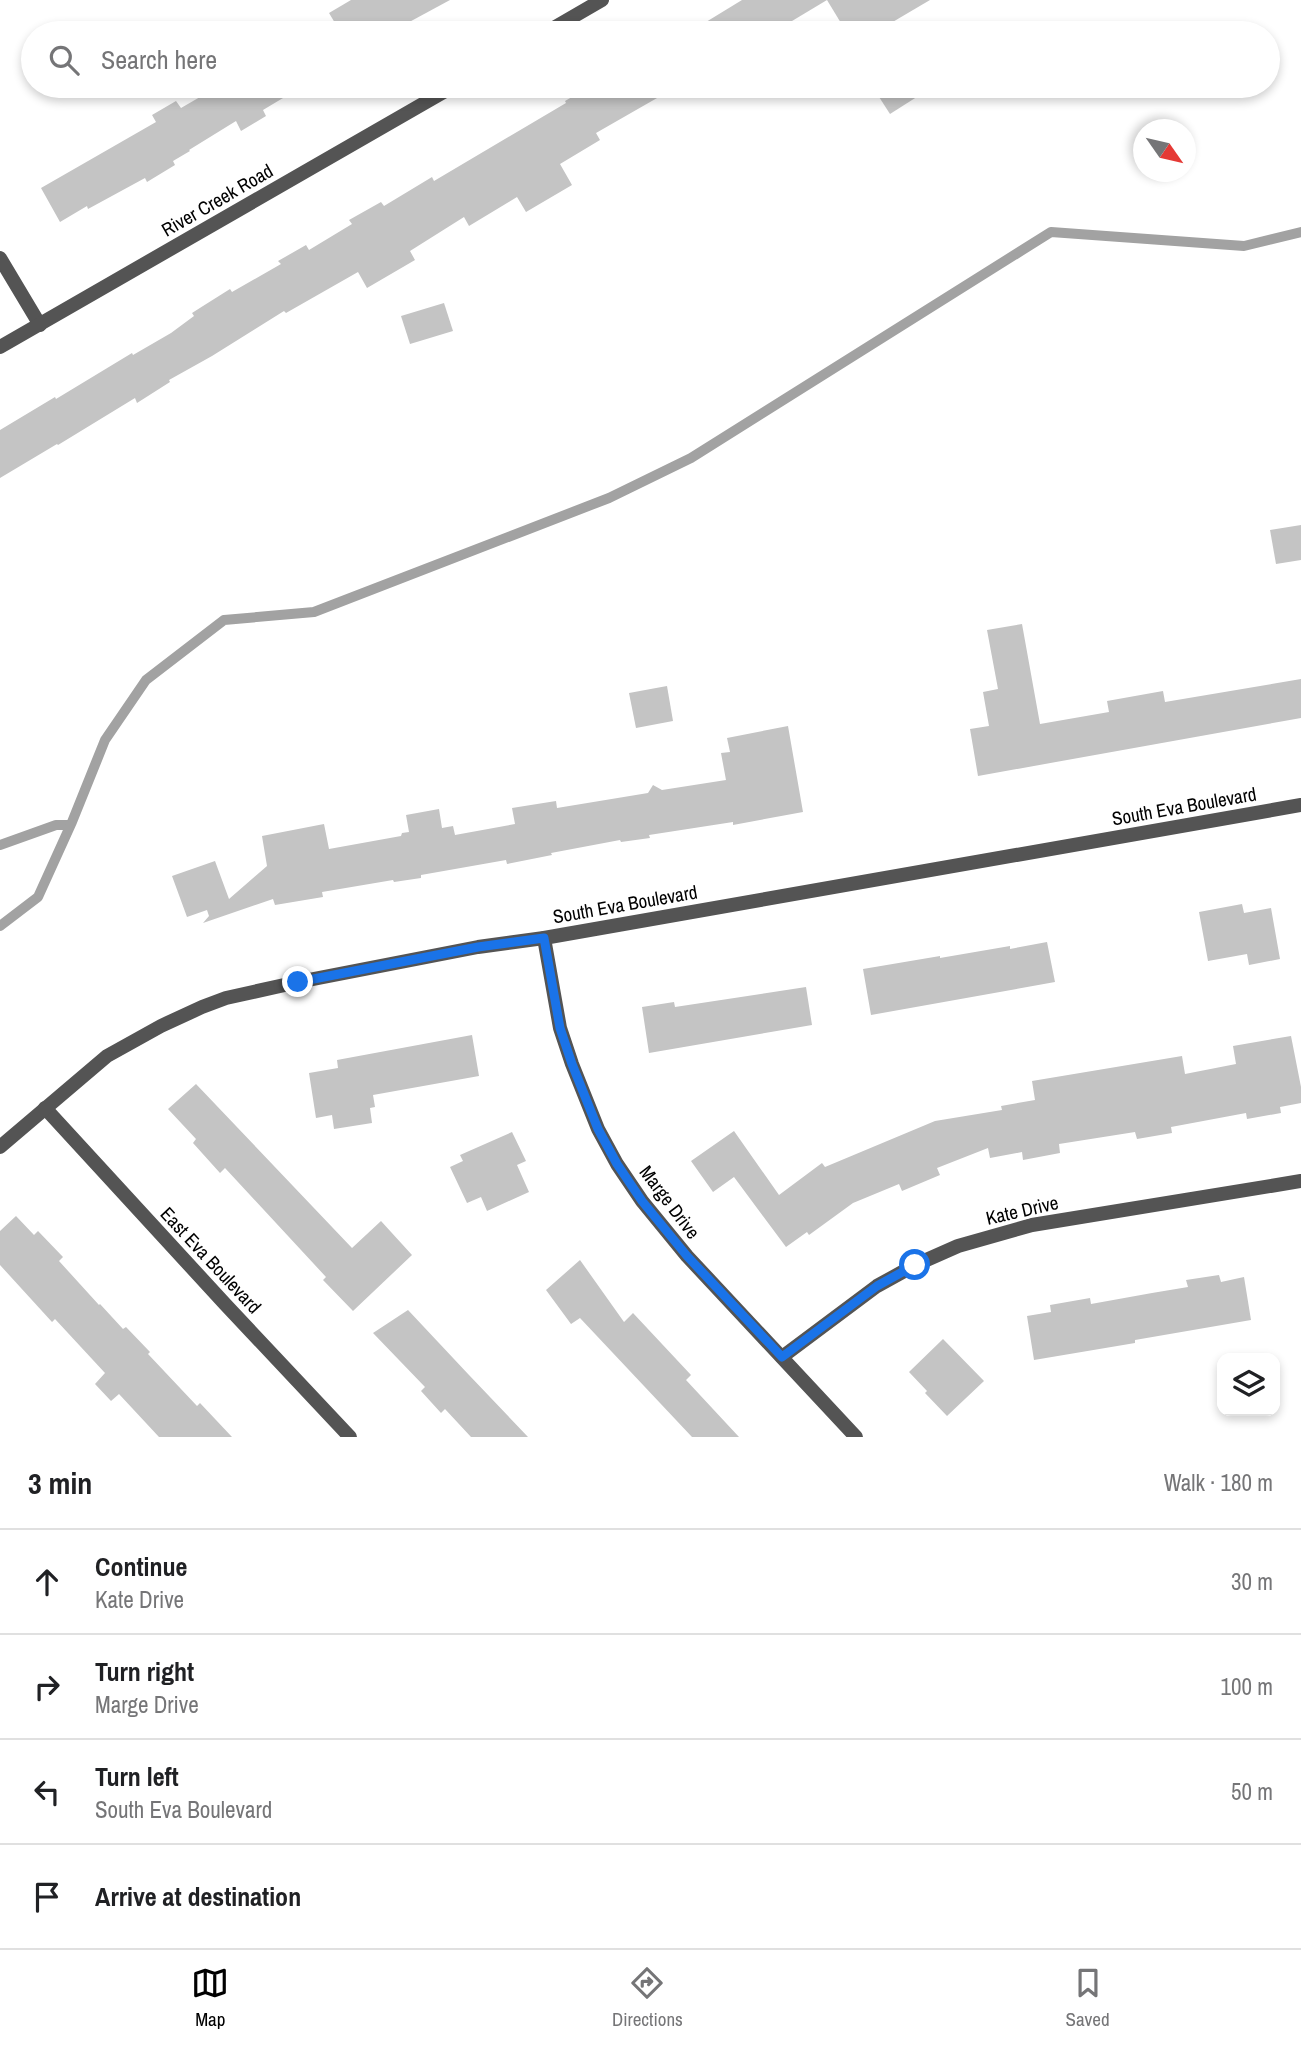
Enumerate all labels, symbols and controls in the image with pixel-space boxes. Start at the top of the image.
search box [21,21,1280,98]
icon: search [45,41,83,79]
text: Search here [101,42,217,77]
north arrow [1133,119,1196,182]
street label: River Creek Road [157,158,277,242]
street label: South Eva Boulevard [1110,780,1258,832]
street label: South Eva Boulevard [551,878,699,930]
route end [282,966,313,997]
street label: Marge Drive [634,1160,706,1244]
street label: Kate Drive [983,1189,1061,1231]
street label: East Eva Boulevard [155,1201,267,1319]
route start [899,1249,930,1280]
map controls [1217,1353,1280,1416]
button: layers [1217,1353,1280,1416]
text: 3 min [28,1463,92,1503]
text: Walk · 180 m [1164,1467,1273,1498]
text: Continue [95,1549,187,1584]
icon: ahead [28,1563,66,1601]
text: 30 m [1231,1566,1273,1597]
text: Kate Drive [95,1584,184,1615]
text: Turn right [95,1654,194,1689]
icon: right [28,1668,66,1706]
text: 100 m [1221,1671,1273,1702]
text: Marge Drive [95,1689,199,1720]
text: Turn left [95,1759,179,1794]
icon: left [28,1773,66,1811]
text: 50 m [1231,1776,1273,1807]
text: South Eva Boulevard [95,1794,272,1825]
icon: arrive [28,1878,66,1916]
text: Arrive at destination [95,1879,301,1914]
tab: Map [191,1964,229,2032]
tab: Directions [612,1964,683,2032]
tab: Saved [1066,1964,1110,2032]

